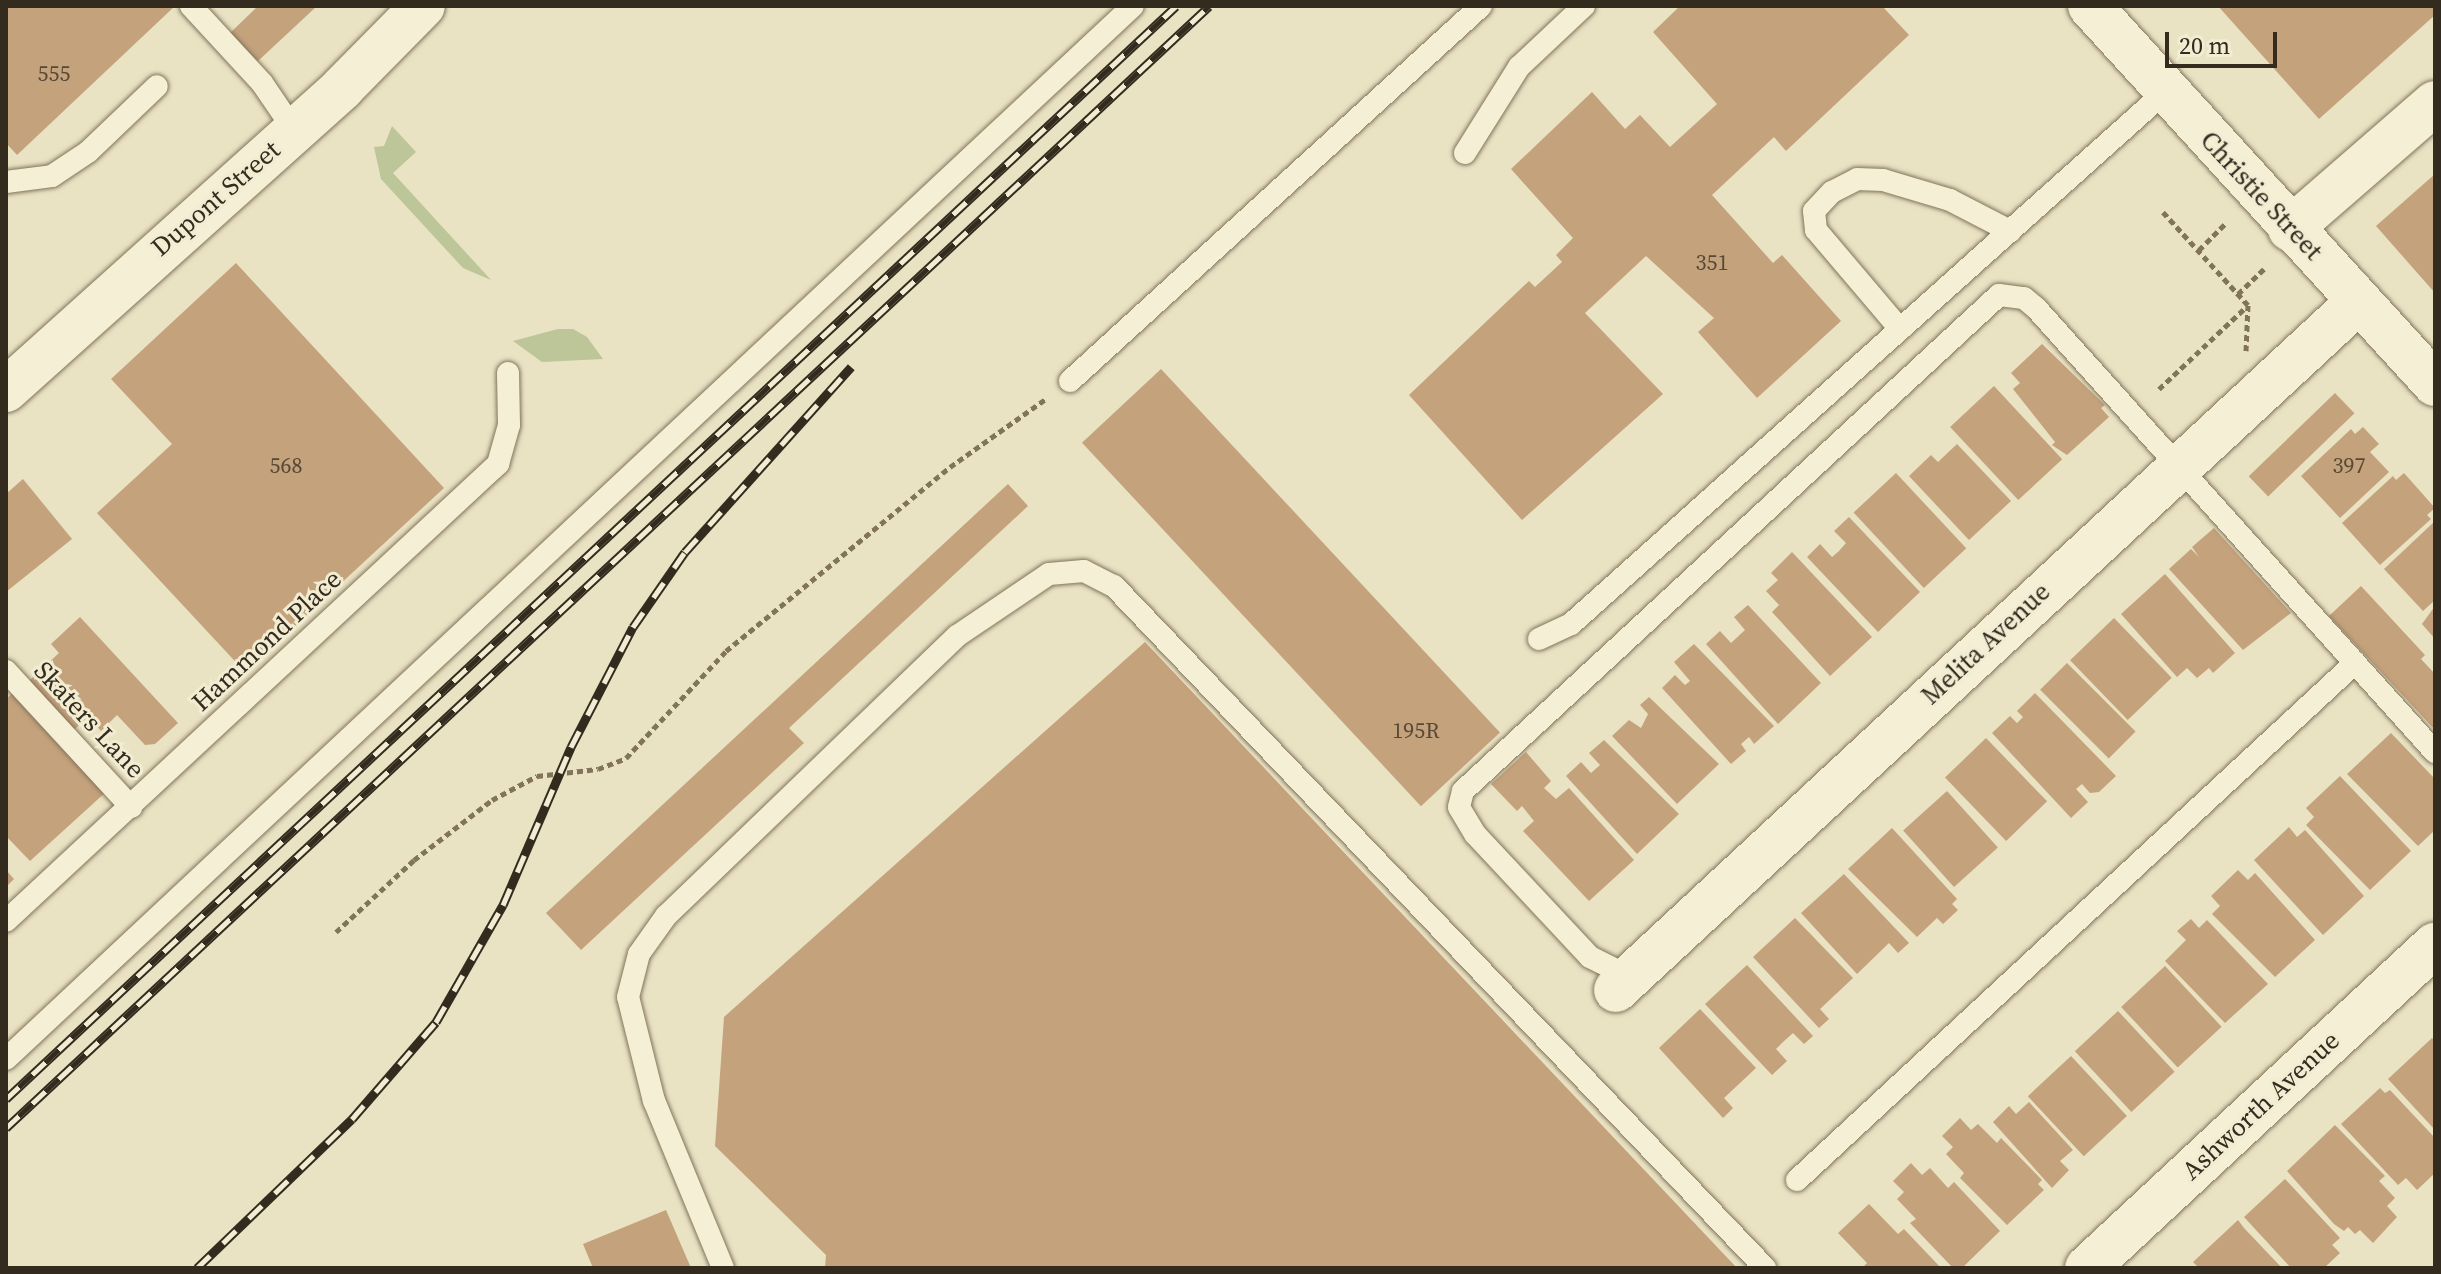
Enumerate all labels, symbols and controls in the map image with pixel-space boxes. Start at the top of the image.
scale bar [2169,16,2281,66]
text: 20 m [2179,29,2230,62]
house number: 555 [38,61,70,87]
street label: Christie Street [2193,125,2329,267]
street label: Dupont Street [145,135,287,263]
house number: 351 [1696,250,1728,276]
house number: 568 [270,453,302,479]
house number: 397 [2333,453,2365,479]
street label: Hammond Place [186,564,348,718]
street label: Melita Avenue [1915,576,2057,712]
street label: Skaters Lane [27,655,151,785]
house number: 195R [1392,718,1440,744]
street label: Ashworth Avenue [2176,1025,2346,1187]

